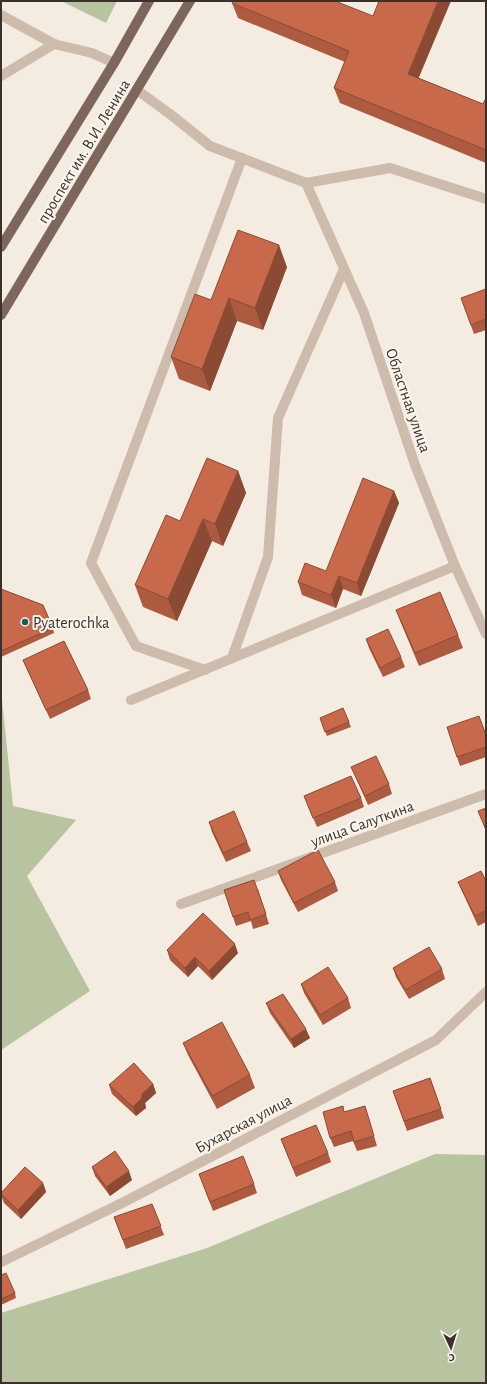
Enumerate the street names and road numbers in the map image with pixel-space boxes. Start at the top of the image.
street label: проспект им. В.И. Ленина [35,77,133,226]
street label: Областная улица [382,346,433,455]
street label: улица Салуткина [308,798,416,851]
street label: Бухарская улица [193,1092,295,1157]

